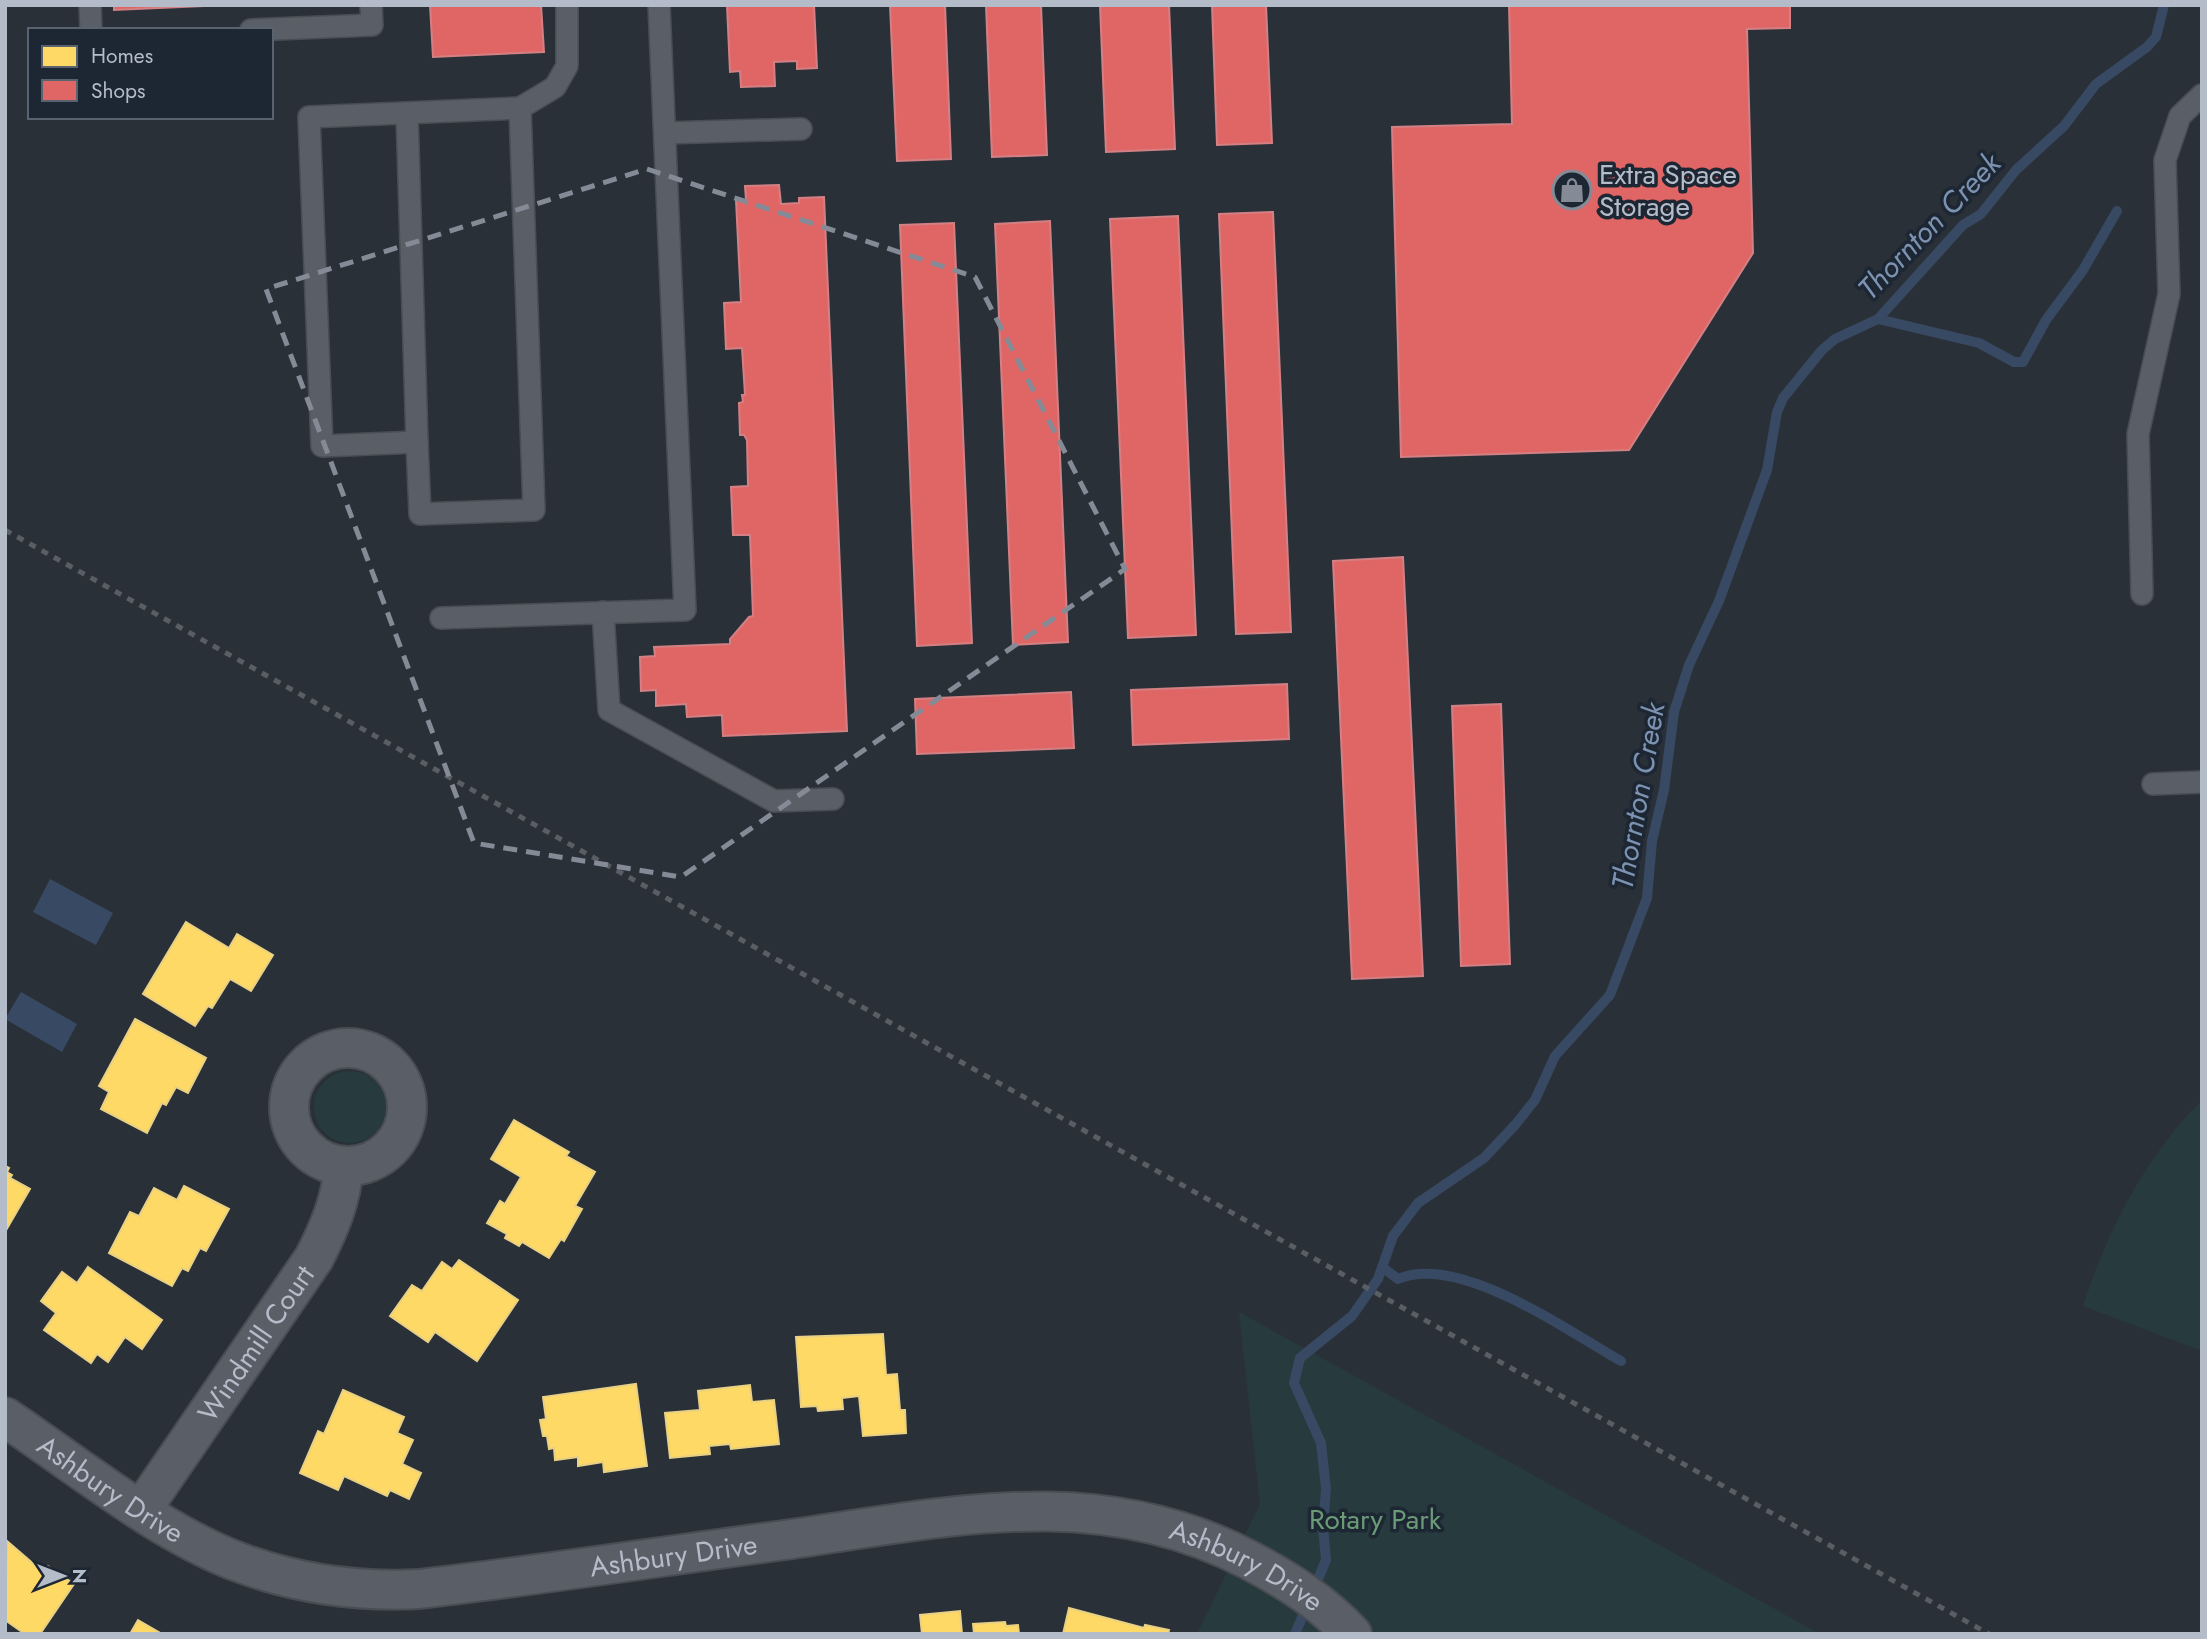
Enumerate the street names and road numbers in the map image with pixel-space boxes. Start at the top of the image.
street label: Windmill Court [187,1256,324,1430]
street label: Ashbury Drive [29,1425,192,1553]
street label: Ashbury Drive [1165,1509,1332,1621]
street label: Ashbury Drive [587,1523,760,1587]

